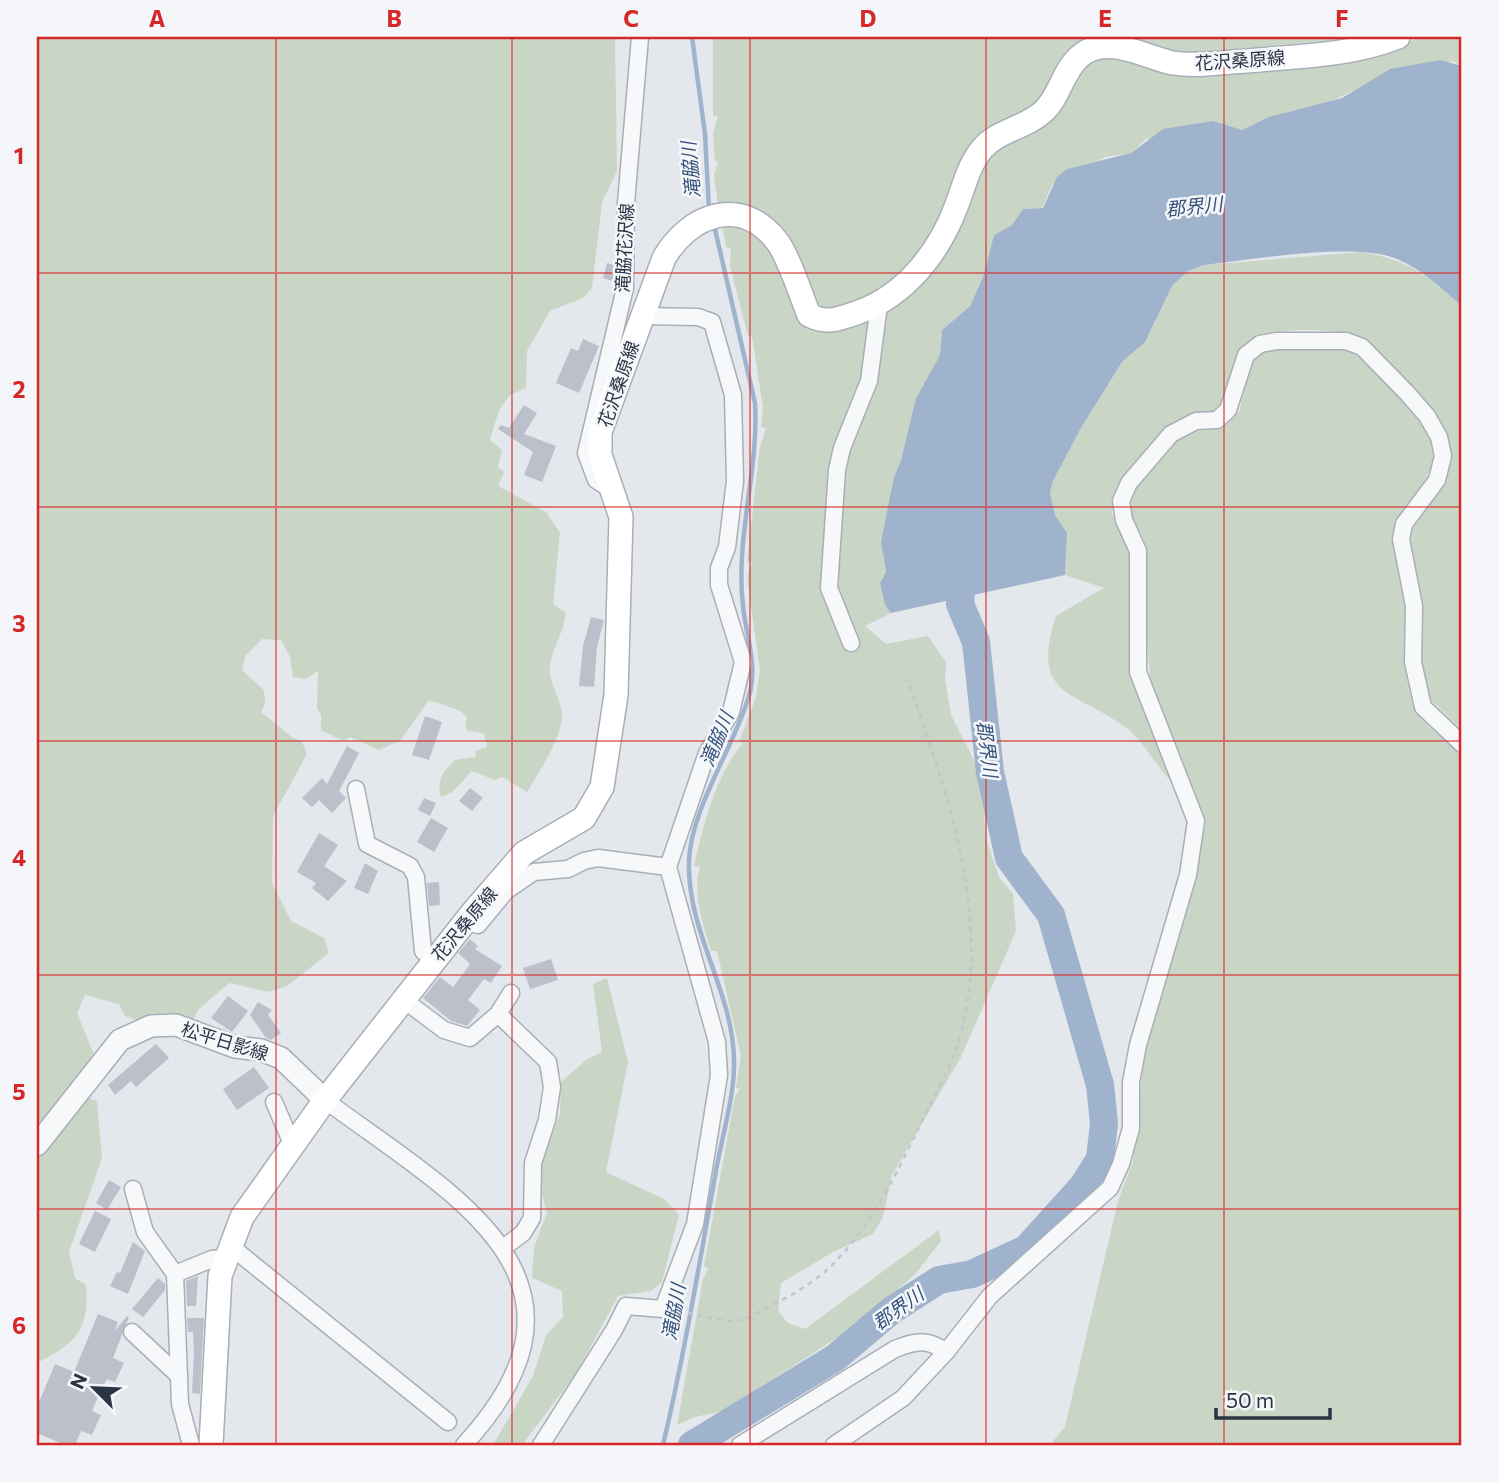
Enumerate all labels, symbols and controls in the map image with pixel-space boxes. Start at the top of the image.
text: A [149,4,166,32]
text: B [386,4,402,32]
text: C [623,4,639,32]
text: D [860,4,877,32]
text: E [1098,4,1112,32]
text: F [1335,4,1349,32]
street label: 花沢桑原線 [1194,46,1286,74]
water label: 滝脇川 [676,139,704,199]
text: 1 [14,141,24,169]
water label: 郡界川 [1164,191,1226,220]
street label: 滝脇花沢線 [611,202,637,294]
street label: 花沢桑原線 [593,338,643,430]
text: 2 [12,375,26,403]
text: 3 [12,609,26,637]
water label: 滝脇川 [695,706,738,770]
water label: 郡界川 [973,719,1003,781]
text: 4 [12,843,26,871]
street label: 花沢桑原線 [427,882,501,966]
street label: 松平日影線 [179,1017,271,1065]
text: 5 [12,1077,26,1105]
water label: 滝脇川 [657,1280,690,1342]
water label: 郡界川 [868,1281,929,1334]
text: 6 [12,1311,26,1339]
north arrow [60,1352,130,1422]
text: N [65,1370,91,1392]
scale bar [1216,1377,1329,1421]
text: 50 m [1226,1387,1274,1412]

